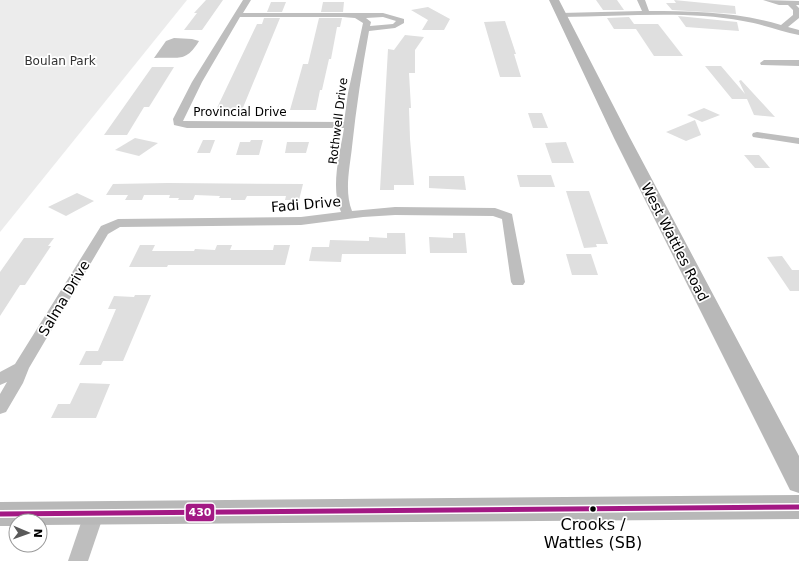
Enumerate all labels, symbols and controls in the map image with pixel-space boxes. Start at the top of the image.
park label: Boulan Park [24,54,96,68]
street label: Rothwell Drive [326,77,350,165]
street label: Provincial Drive [193,105,287,119]
street label: West Wattles Road [638,180,712,304]
street label: Fadi Drive [270,193,342,215]
street label: Salma Drive [35,257,93,339]
line badge: 430 [185,503,215,522]
marker: Crooks / Wattles (SB) [588,504,598,514]
text: 430 [189,506,212,519]
north arrow [8,513,48,553]
place label: Crooks / Wattles (SB) [544,515,642,552]
text: N [31,528,44,538]

